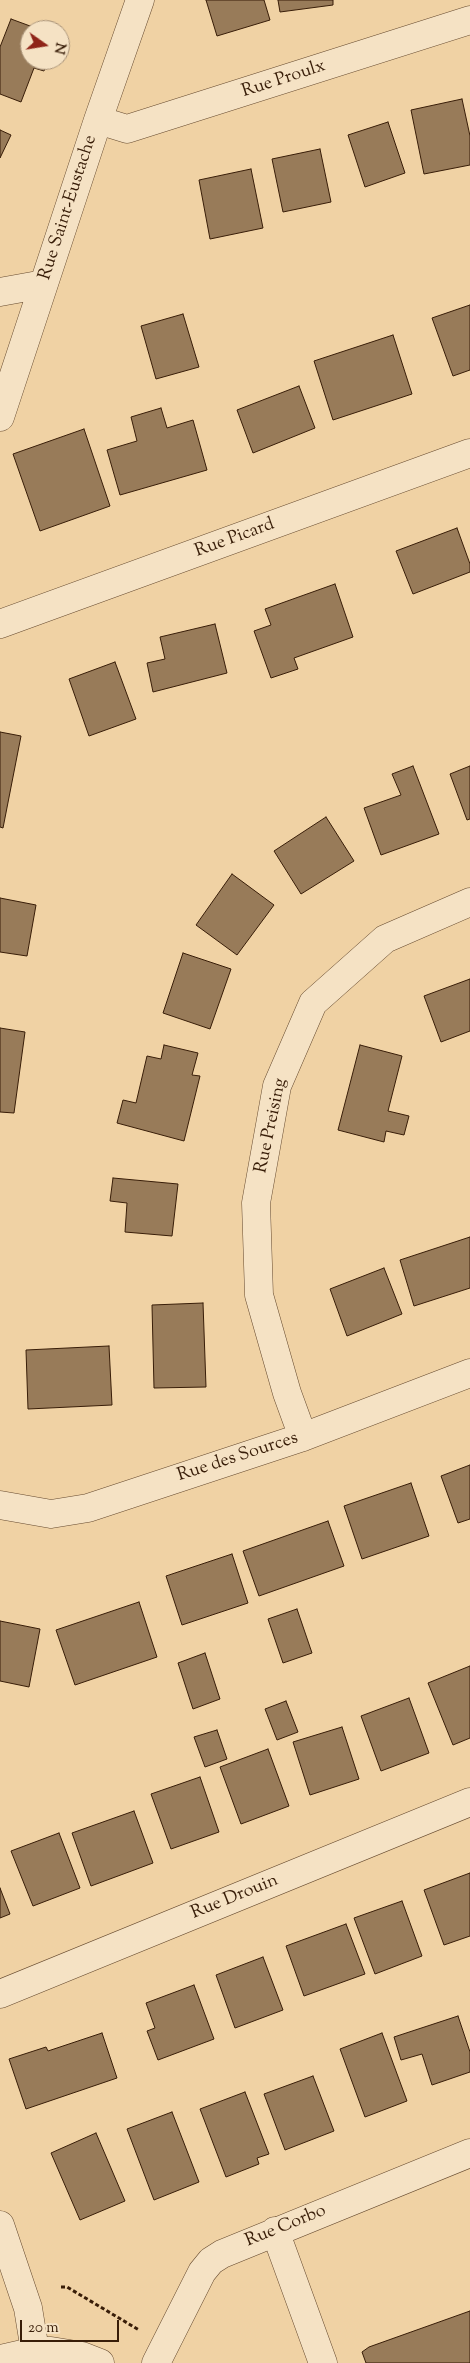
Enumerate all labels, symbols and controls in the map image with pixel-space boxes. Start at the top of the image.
north arrow [20,20,70,70]
text: N [48,40,70,56]
street label: Rue Proulx [239,56,329,104]
street label: Rue Saint-Eustache [35,133,103,283]
street label: Rue Picard [192,515,278,563]
street label: Rue Preising [251,1077,293,1175]
street label: Rue des Sources [175,1428,301,1488]
street label: Rue Drouin [188,1871,282,1925]
street label: Rue Corbo [243,2201,329,2253]
scale bar [22,2310,121,2342]
text: 20 m [28,2318,59,2339]

